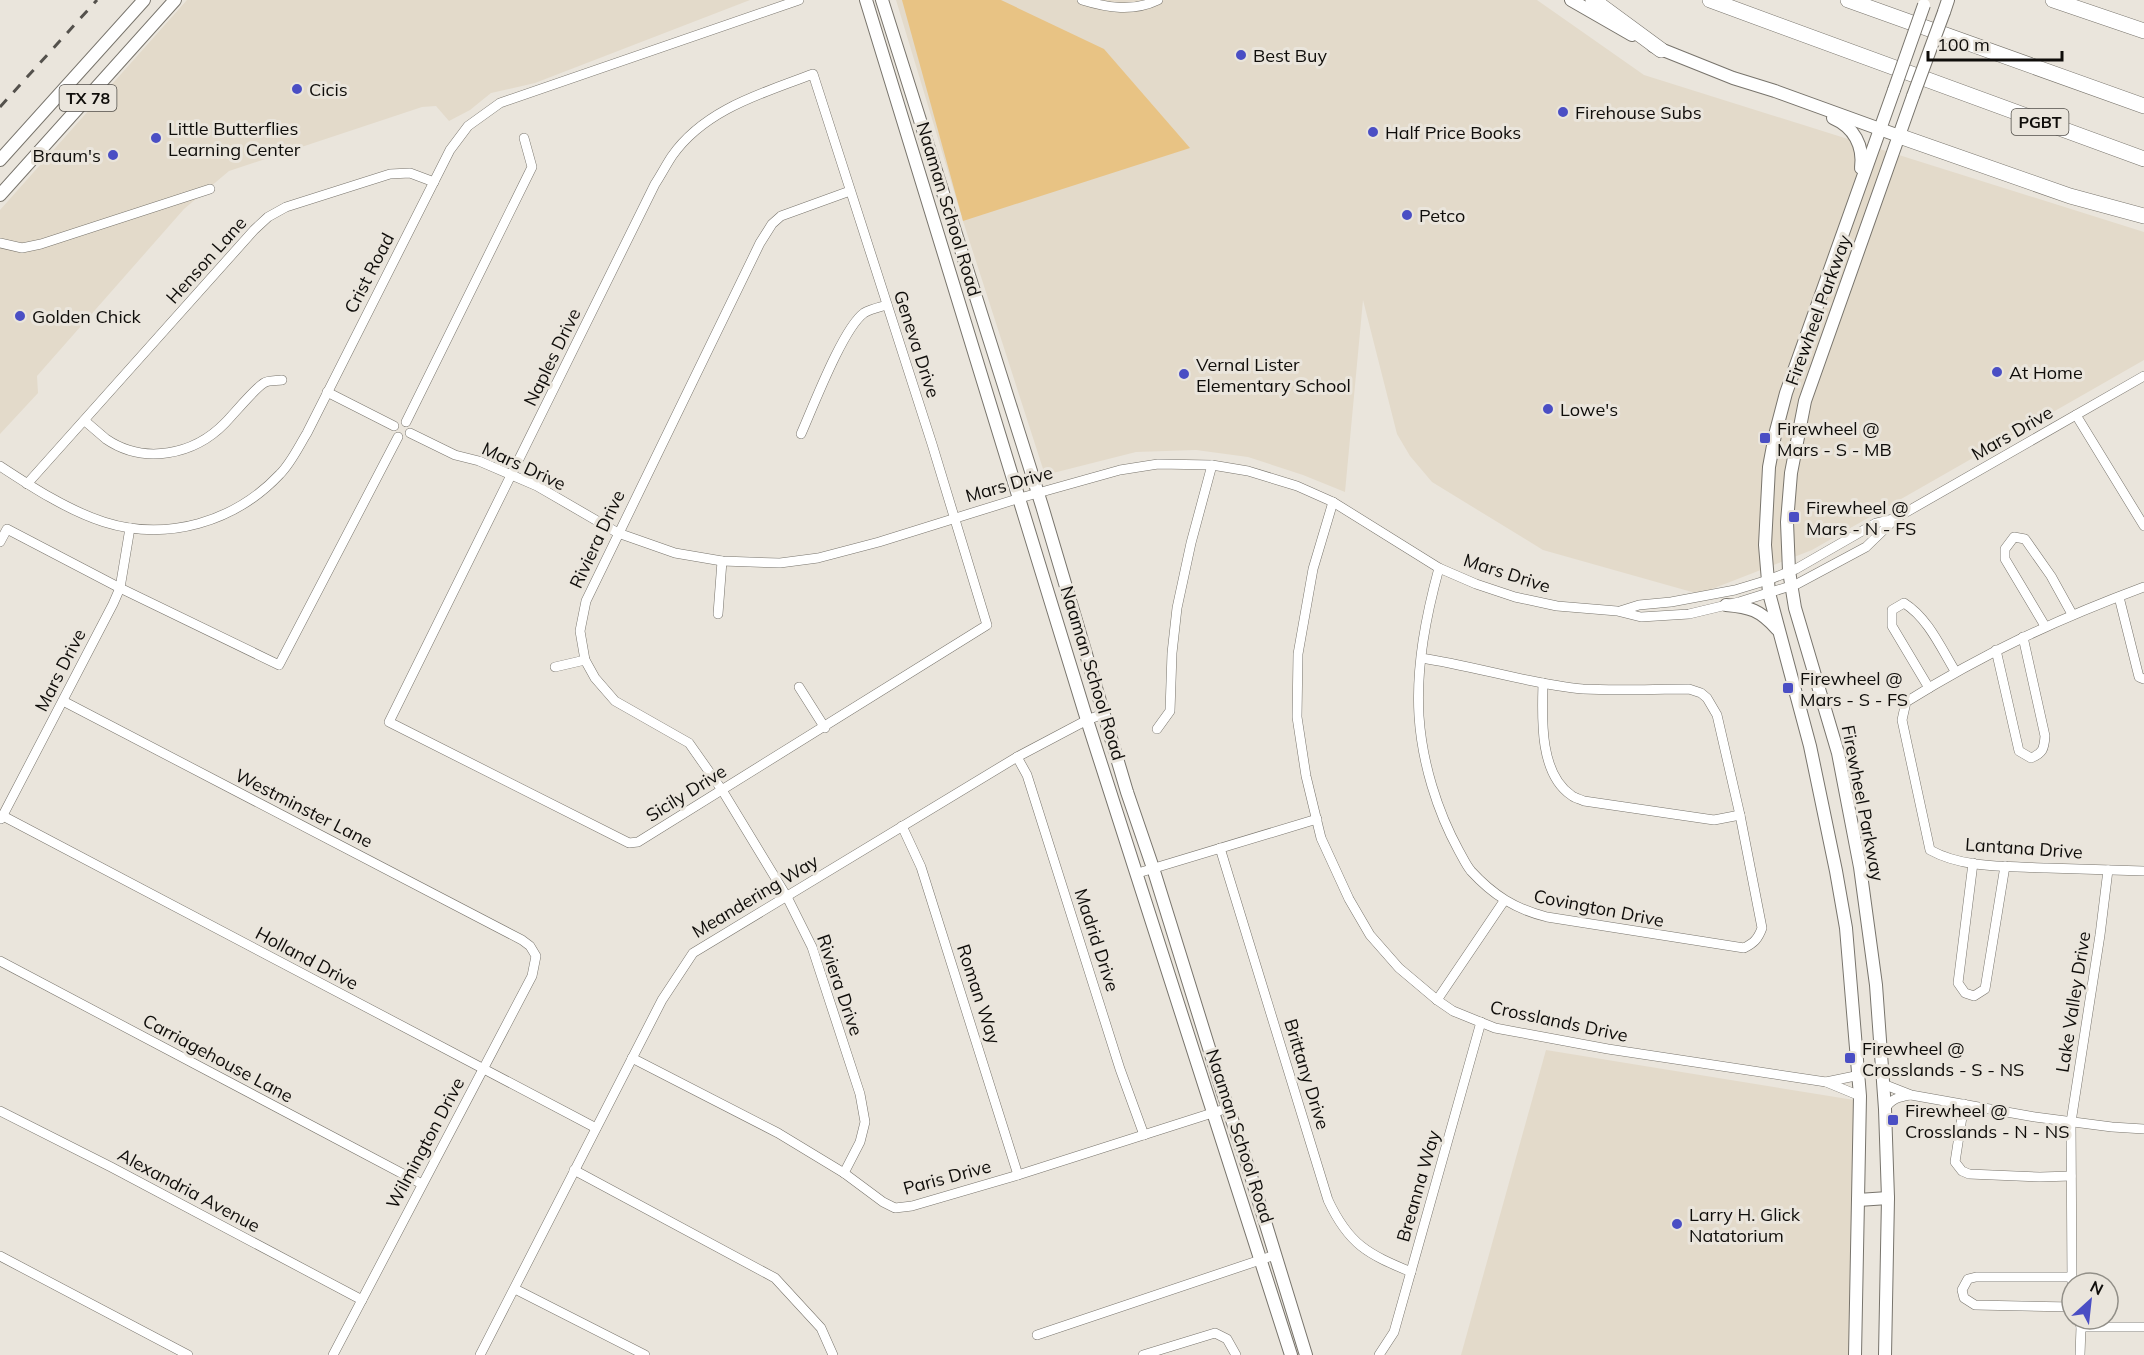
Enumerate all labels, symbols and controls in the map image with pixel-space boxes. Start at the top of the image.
scale bar [1928,24,2062,62]
text: 100 m [1937,33,1990,56]
place label: Best Buy [1253,44,1327,67]
marker: Best Buy [1234,48,1248,62]
place label: Cicis [309,78,348,101]
marker: Cicis [290,82,304,96]
road number: TX 78 [60,85,116,111]
place label: Firehouse Subs [1575,101,1702,124]
marker: Firehouse Subs [1556,105,1570,119]
road number: PGBT [2012,109,2068,135]
place label: Little Butterflies Learning Center [168,117,301,161]
street label: Naaman School Road [912,119,986,299]
place label: Half Price Books [1385,121,1521,144]
marker: Half Price Books [1366,125,1380,139]
marker: Little Butterflies Learning Center [149,131,163,145]
place label: Braum's [32,144,101,167]
marker: Braum's [106,148,120,162]
place label: Petco [1419,204,1465,227]
marker: Petco [1400,208,1414,222]
street label: Henson Lane [161,212,251,308]
street label: Crist Road [339,229,399,317]
street label: Firewheel Parkway [1780,231,1856,388]
street label: Geneva Drive [889,287,945,401]
street label: Naples Drive [518,304,586,410]
place label: Golden Chick [32,305,142,328]
marker: Golden Chick [13,309,27,323]
place label: Vernal Lister Elementary School [1196,353,1351,397]
place label: At Home [2009,361,2083,384]
marker: At Home [1990,365,2004,379]
marker: Vernal Lister Elementary School [1177,367,1191,381]
place label: Lowe's [1560,398,1618,421]
street label: Mars Drive [1967,401,2057,465]
marker: Lowe's [1541,402,1555,416]
place label: Firewheel @ Mars - S - MB [1777,417,1892,461]
marker: Firewheel @ Mars - S - MB [1758,431,1772,445]
street label: Mars Drive [478,437,570,495]
street label: Mars Drive [963,461,1055,507]
street label: Riviera Drive [564,486,630,592]
place label: Firewheel @ Mars - N - FS [1806,496,1916,540]
marker: Firewheel @ Mars - N - FS [1787,510,1801,524]
street label: Mars Drive [1461,548,1553,598]
street label: Naaman School Road [1056,583,1130,763]
street label: Mars Drive [29,625,91,715]
place label: Firewheel @ Mars - S - FS [1800,667,1908,711]
marker: Firewheel @ Mars - S - FS [1781,681,1795,695]
street label: Firewheel Parkway [1837,723,1890,883]
street label: Sicily Drive [641,759,731,827]
street label: Westminster Lane [231,763,377,853]
street label: Lantana Drive [1964,832,2084,864]
street label: Meandering Way [688,849,823,943]
street label: Covington Drive [1532,884,1666,932]
street label: Madrid Drive [1070,886,1124,994]
street label: Holland Drive [252,921,362,995]
street label: Lake Valley Drive [2050,930,2096,1074]
street label: Riviera Drive [812,931,868,1039]
street label: Roman Way [952,941,1006,1047]
street label: Crosslands Drive [1488,995,1630,1047]
street label: Carriagehouse Lane [139,1009,297,1107]
street label: Brittany Drive [1279,1016,1335,1132]
place label: Firewheel @ Crosslands - S - NS [1862,1037,2024,1081]
street label: Naaman School Road [1201,1046,1279,1226]
marker: Firewheel @ Crosslands - S - NS [1843,1051,1857,1065]
street label: Wilmington Drive [381,1073,469,1213]
place label: Firewheel @ Crosslands - N - NS [1905,1099,2070,1143]
marker: Firewheel @ Crosslands - N - NS [1886,1113,1900,1127]
street label: Breanna Way [1391,1127,1445,1244]
street label: Alexandria Avenue [114,1143,264,1237]
street label: Paris Drive [901,1154,993,1200]
place label: Larry H. Glick Natatorium [1689,1203,1801,1247]
marker: Larry H. Glick Natatorium [1670,1217,1684,1231]
north arrow [2060,1271,2120,1331]
text: N [2087,1276,2107,1299]

